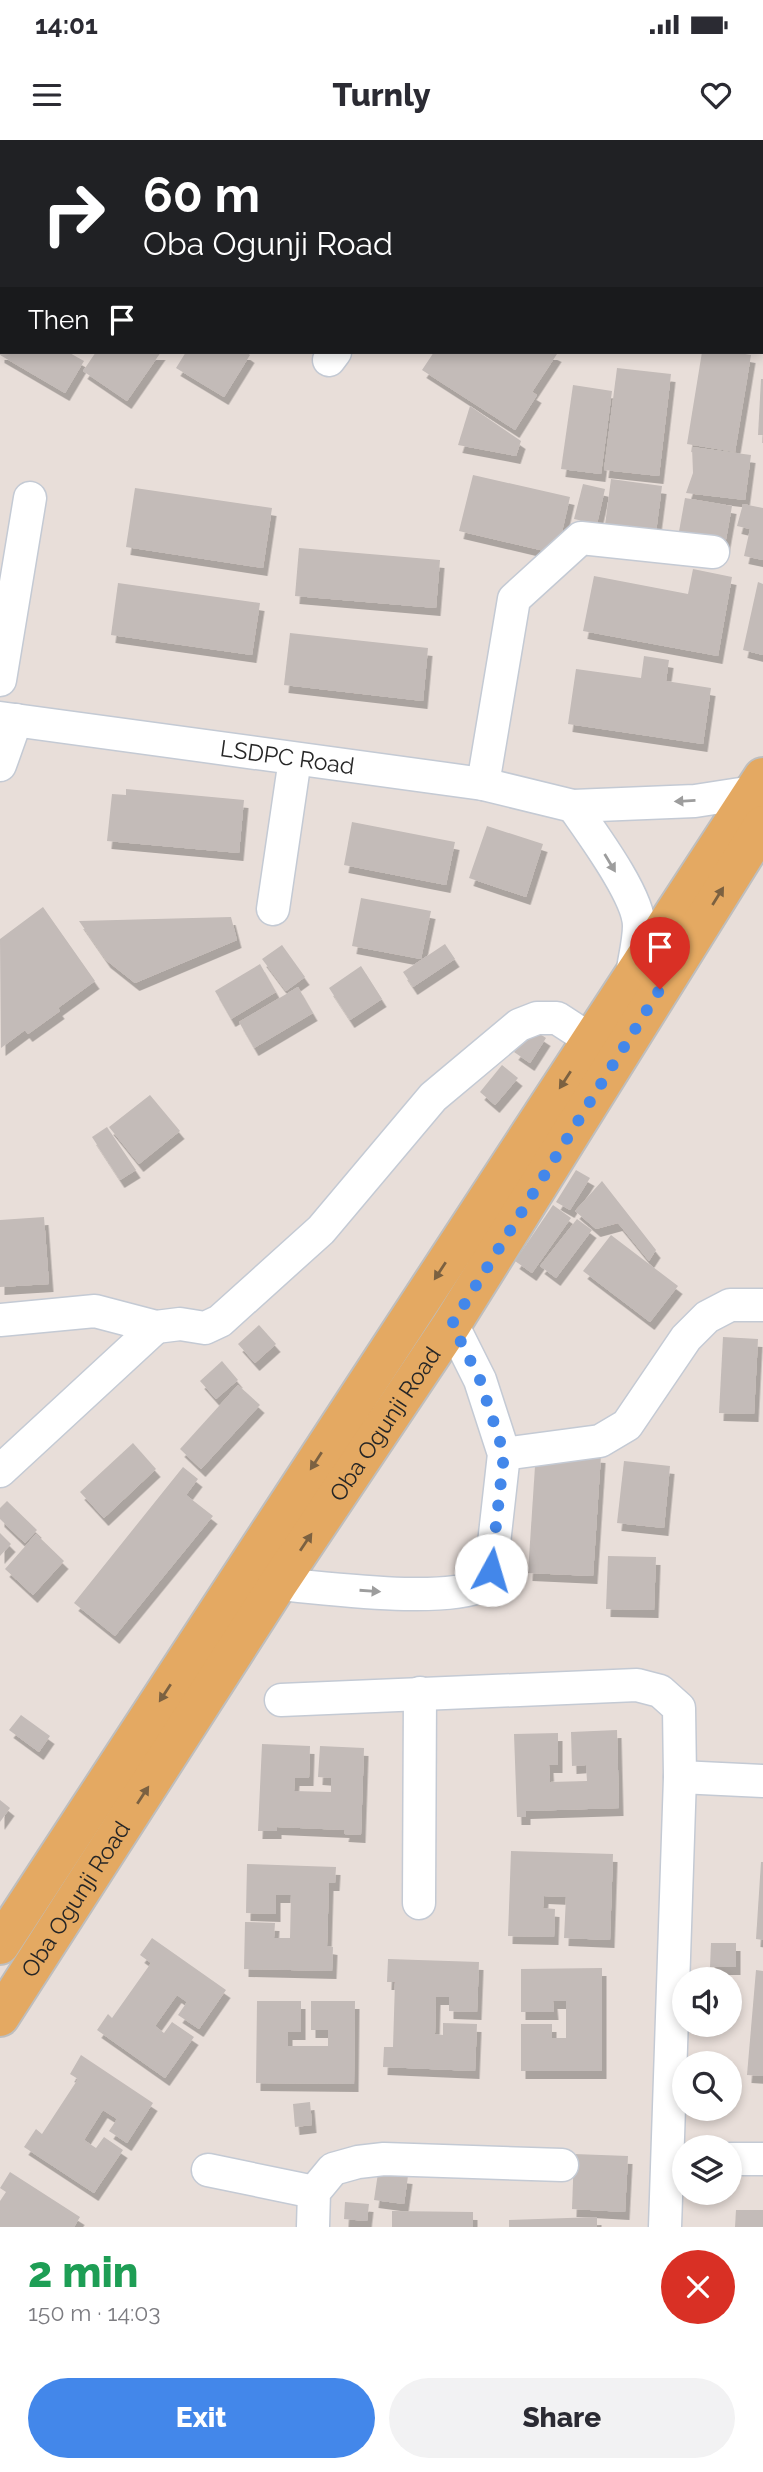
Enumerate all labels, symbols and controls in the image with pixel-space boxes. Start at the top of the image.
text: 14:01 [35,10,98,40]
icon: menu [28,76,66,114]
text: Turnly [332,76,431,113]
icon: heart [697,76,735,114]
text: 60 m [143,166,260,223]
icon: right [28,168,119,259]
text: Oba Ogunji Road [143,225,393,262]
icon: arrive [103,301,141,339]
text: Then [28,305,89,335]
street label: LSDPC Road [219,734,356,779]
one-way arrow [674,796,696,807]
one-way arrow [604,854,617,873]
one-way arrow [712,886,725,905]
pin [630,917,690,989]
icon: arrive [641,928,679,966]
one-way arrow [558,1070,571,1090]
one-way arrow [434,1261,447,1280]
street label: Oba Ogunji Road [323,1342,446,1506]
one-way arrow [309,1452,323,1470]
one-way arrow [299,1533,313,1551]
position arrow [454,1533,528,1607]
one-way arrow [360,1585,382,1596]
one-way arrow [159,1683,172,1702]
one-way arrow [137,1785,150,1805]
street label: Oba Ogunji Road [15,1816,135,1982]
map controls [672,1967,742,2205]
button: sound [672,1967,742,2037]
button: search [672,2051,742,2121]
button: layers [672,2135,742,2205]
text: 2 min [28,2248,138,2297]
button: close [661,2250,735,2324]
text: 150 m · 14:03 [28,2299,161,2326]
button: Exit [28,2378,375,2458]
button: Share [389,2378,735,2458]

